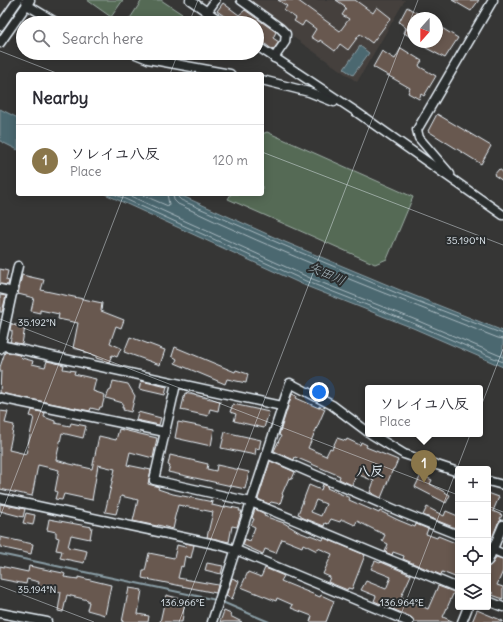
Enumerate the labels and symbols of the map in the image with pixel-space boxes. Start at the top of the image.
north arrow [407,12,443,48]
text: 35.190°N [446,234,486,247]
water label: 矢田川 [306,258,348,289]
text: 35.192°N [18,316,56,329]
your location [309,382,329,402]
pin: 1 [411,450,437,483]
district label: 八反 [356,462,384,480]
text: 35.194°N [18,583,56,596]
text: 136.966°E [161,596,205,609]
text: 136.964°E [380,596,424,609]

